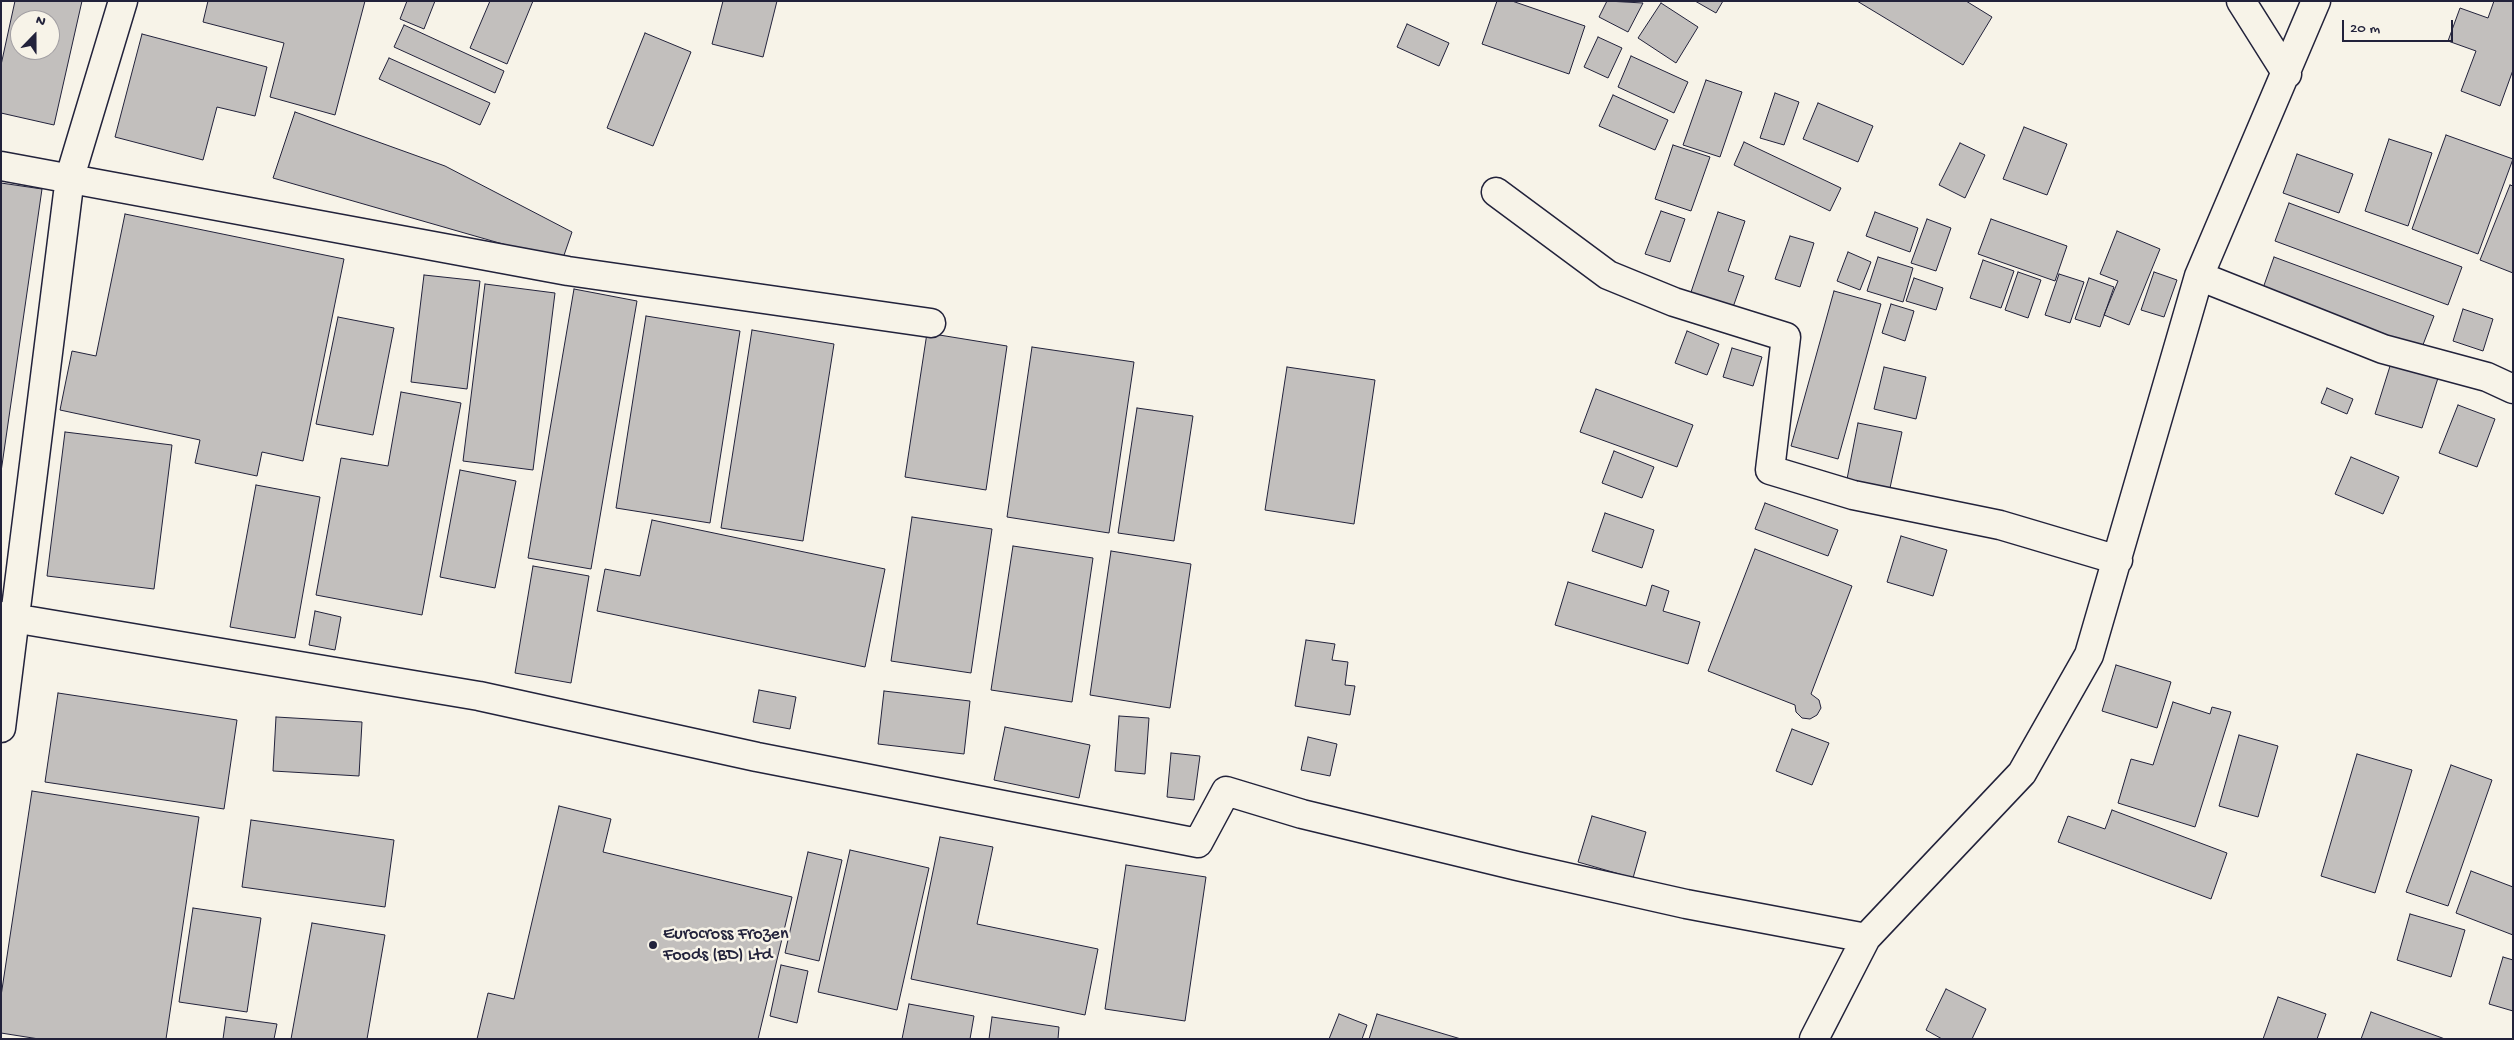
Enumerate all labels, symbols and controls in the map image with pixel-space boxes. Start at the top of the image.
north arrow [10,10,60,60]
scale bar [2344,10,2455,42]
text: N [33,12,48,31]
text: 20 m [2350,20,2380,38]
place label: Eurocross Frozen Foods (BD) Ltd [663,924,788,966]
marker: Eurocross Frozen Foods (BD) Ltd [647,939,659,951]

